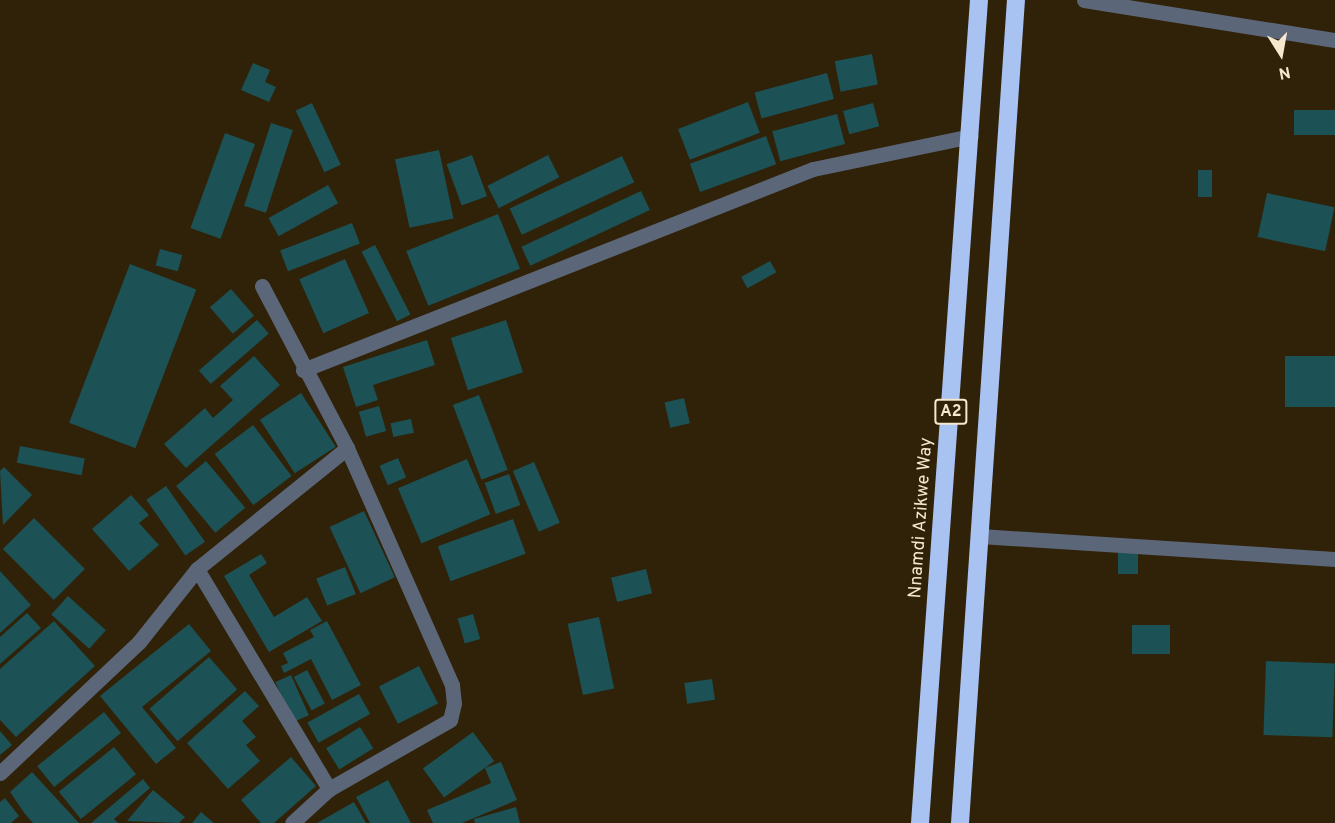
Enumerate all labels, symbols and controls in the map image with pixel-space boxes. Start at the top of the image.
north arrow [1251,24,1311,84]
text: N [1277,61,1292,83]
road number: A2 [933,399,969,425]
street label: Nnamdi Azikwe Way [906,436,938,600]

